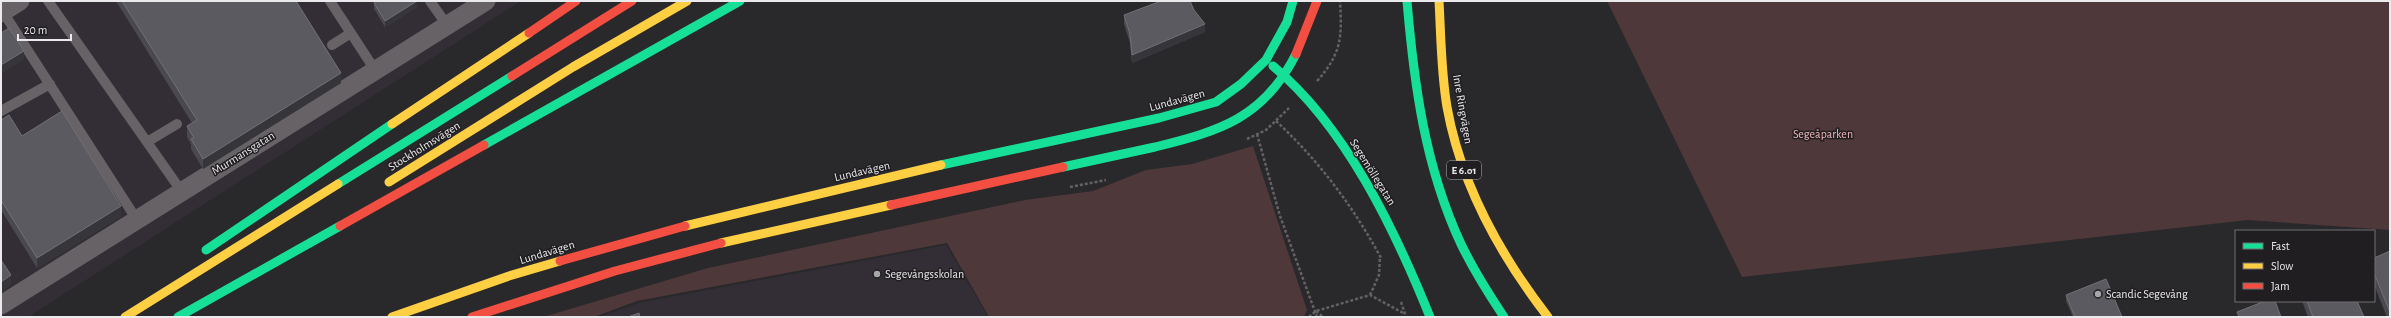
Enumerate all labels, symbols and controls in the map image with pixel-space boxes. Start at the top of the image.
scale bar [18,16,71,42]
text: 20 m [24,24,47,36]
street label: Inre Ringvägen [1451,73,1475,145]
street label: Lundavägen [1148,87,1206,113]
street label: Stockholmsvägen [386,119,462,173]
park label: Segeåparken [1793,128,1853,140]
street label: Murmansgatan [210,129,276,177]
street label: Segemöllegatan [1348,137,1398,207]
street label: Lundavägen [833,159,891,183]
road number: E 6.01 [1447,161,1481,179]
legend [2235,230,2375,302]
street label: Lundavägen [518,238,576,266]
text: Fast [2271,240,2290,252]
text: Slow [2271,260,2293,272]
place label: Segevångsskolan [885,268,964,280]
marker: Segevångsskolan [872,269,882,279]
text: Jam [2271,280,2290,292]
place label: Scandic Segevång [2106,288,2188,300]
marker: Scandic Segevång [2093,289,2103,299]

